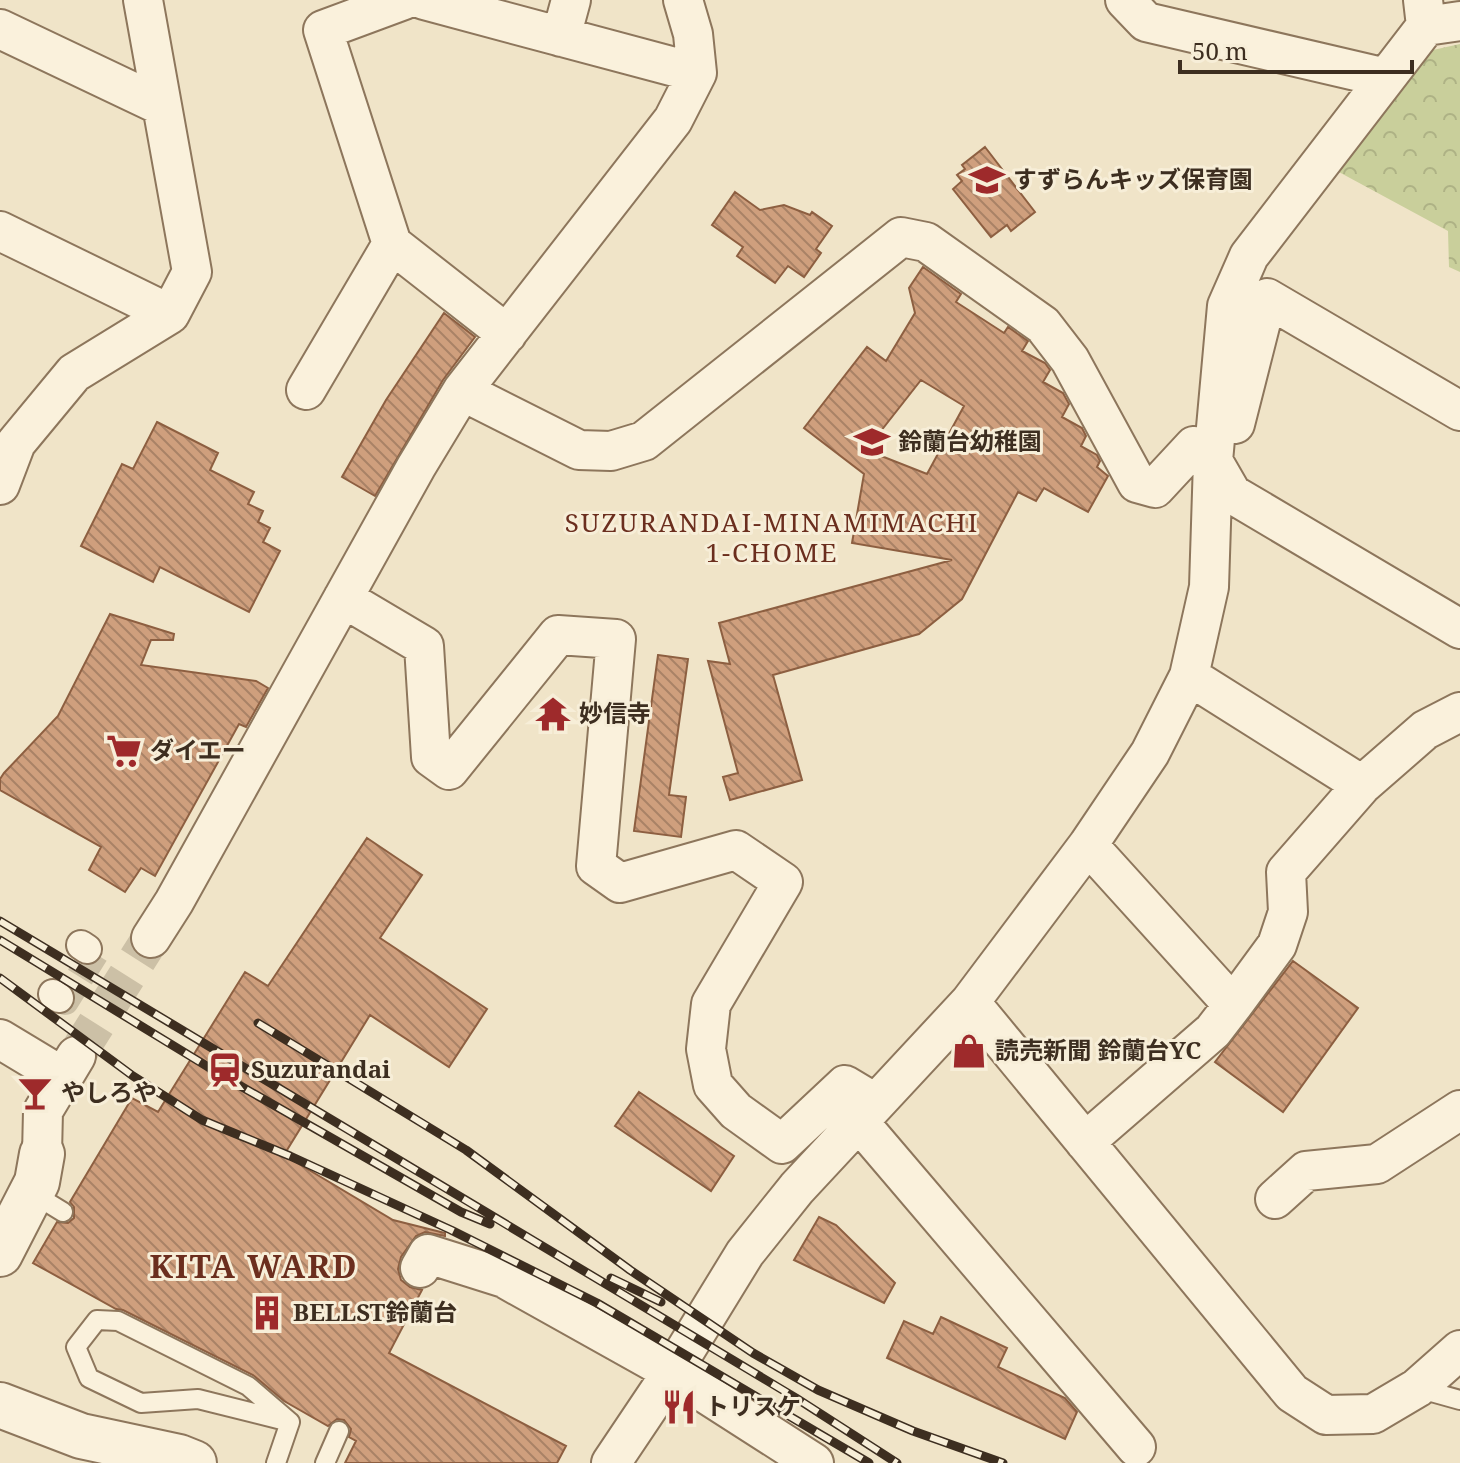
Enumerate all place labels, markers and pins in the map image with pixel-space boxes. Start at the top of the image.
school or university icon: すずらんキッズ保育園 [968,161,1006,199]
place label: すずらんキッズ保育園 [1013,162,1253,195]
school or university icon: 鈴蘭台幼稚園 [853,423,891,461]
place label: 鈴蘭台幼稚園 [898,424,1042,457]
temple icon: 妙信寺 [534,695,572,733]
place label: 妙信寺 [579,696,651,729]
supermarket icon: ダイエー [105,732,143,770]
place label: ダイエー [150,733,246,766]
shop icon: 読売新聞 鈴蘭台YC [950,1032,988,1070]
place label: 読売新聞 鈴蘭台YC [995,1033,1201,1066]
station icon: Suzurandai [206,1051,244,1089]
place label: Suzurandai [251,1052,391,1085]
bar icon: やしろや [16,1074,54,1112]
place label: やしろや [61,1075,157,1108]
building icon: BELLST鈴蘭台 [248,1294,286,1332]
place label: BELLST鈴蘭台 [293,1295,457,1328]
restaurant icon: トリスケ [660,1388,698,1426]
place label: トリスケ [705,1389,801,1422]

